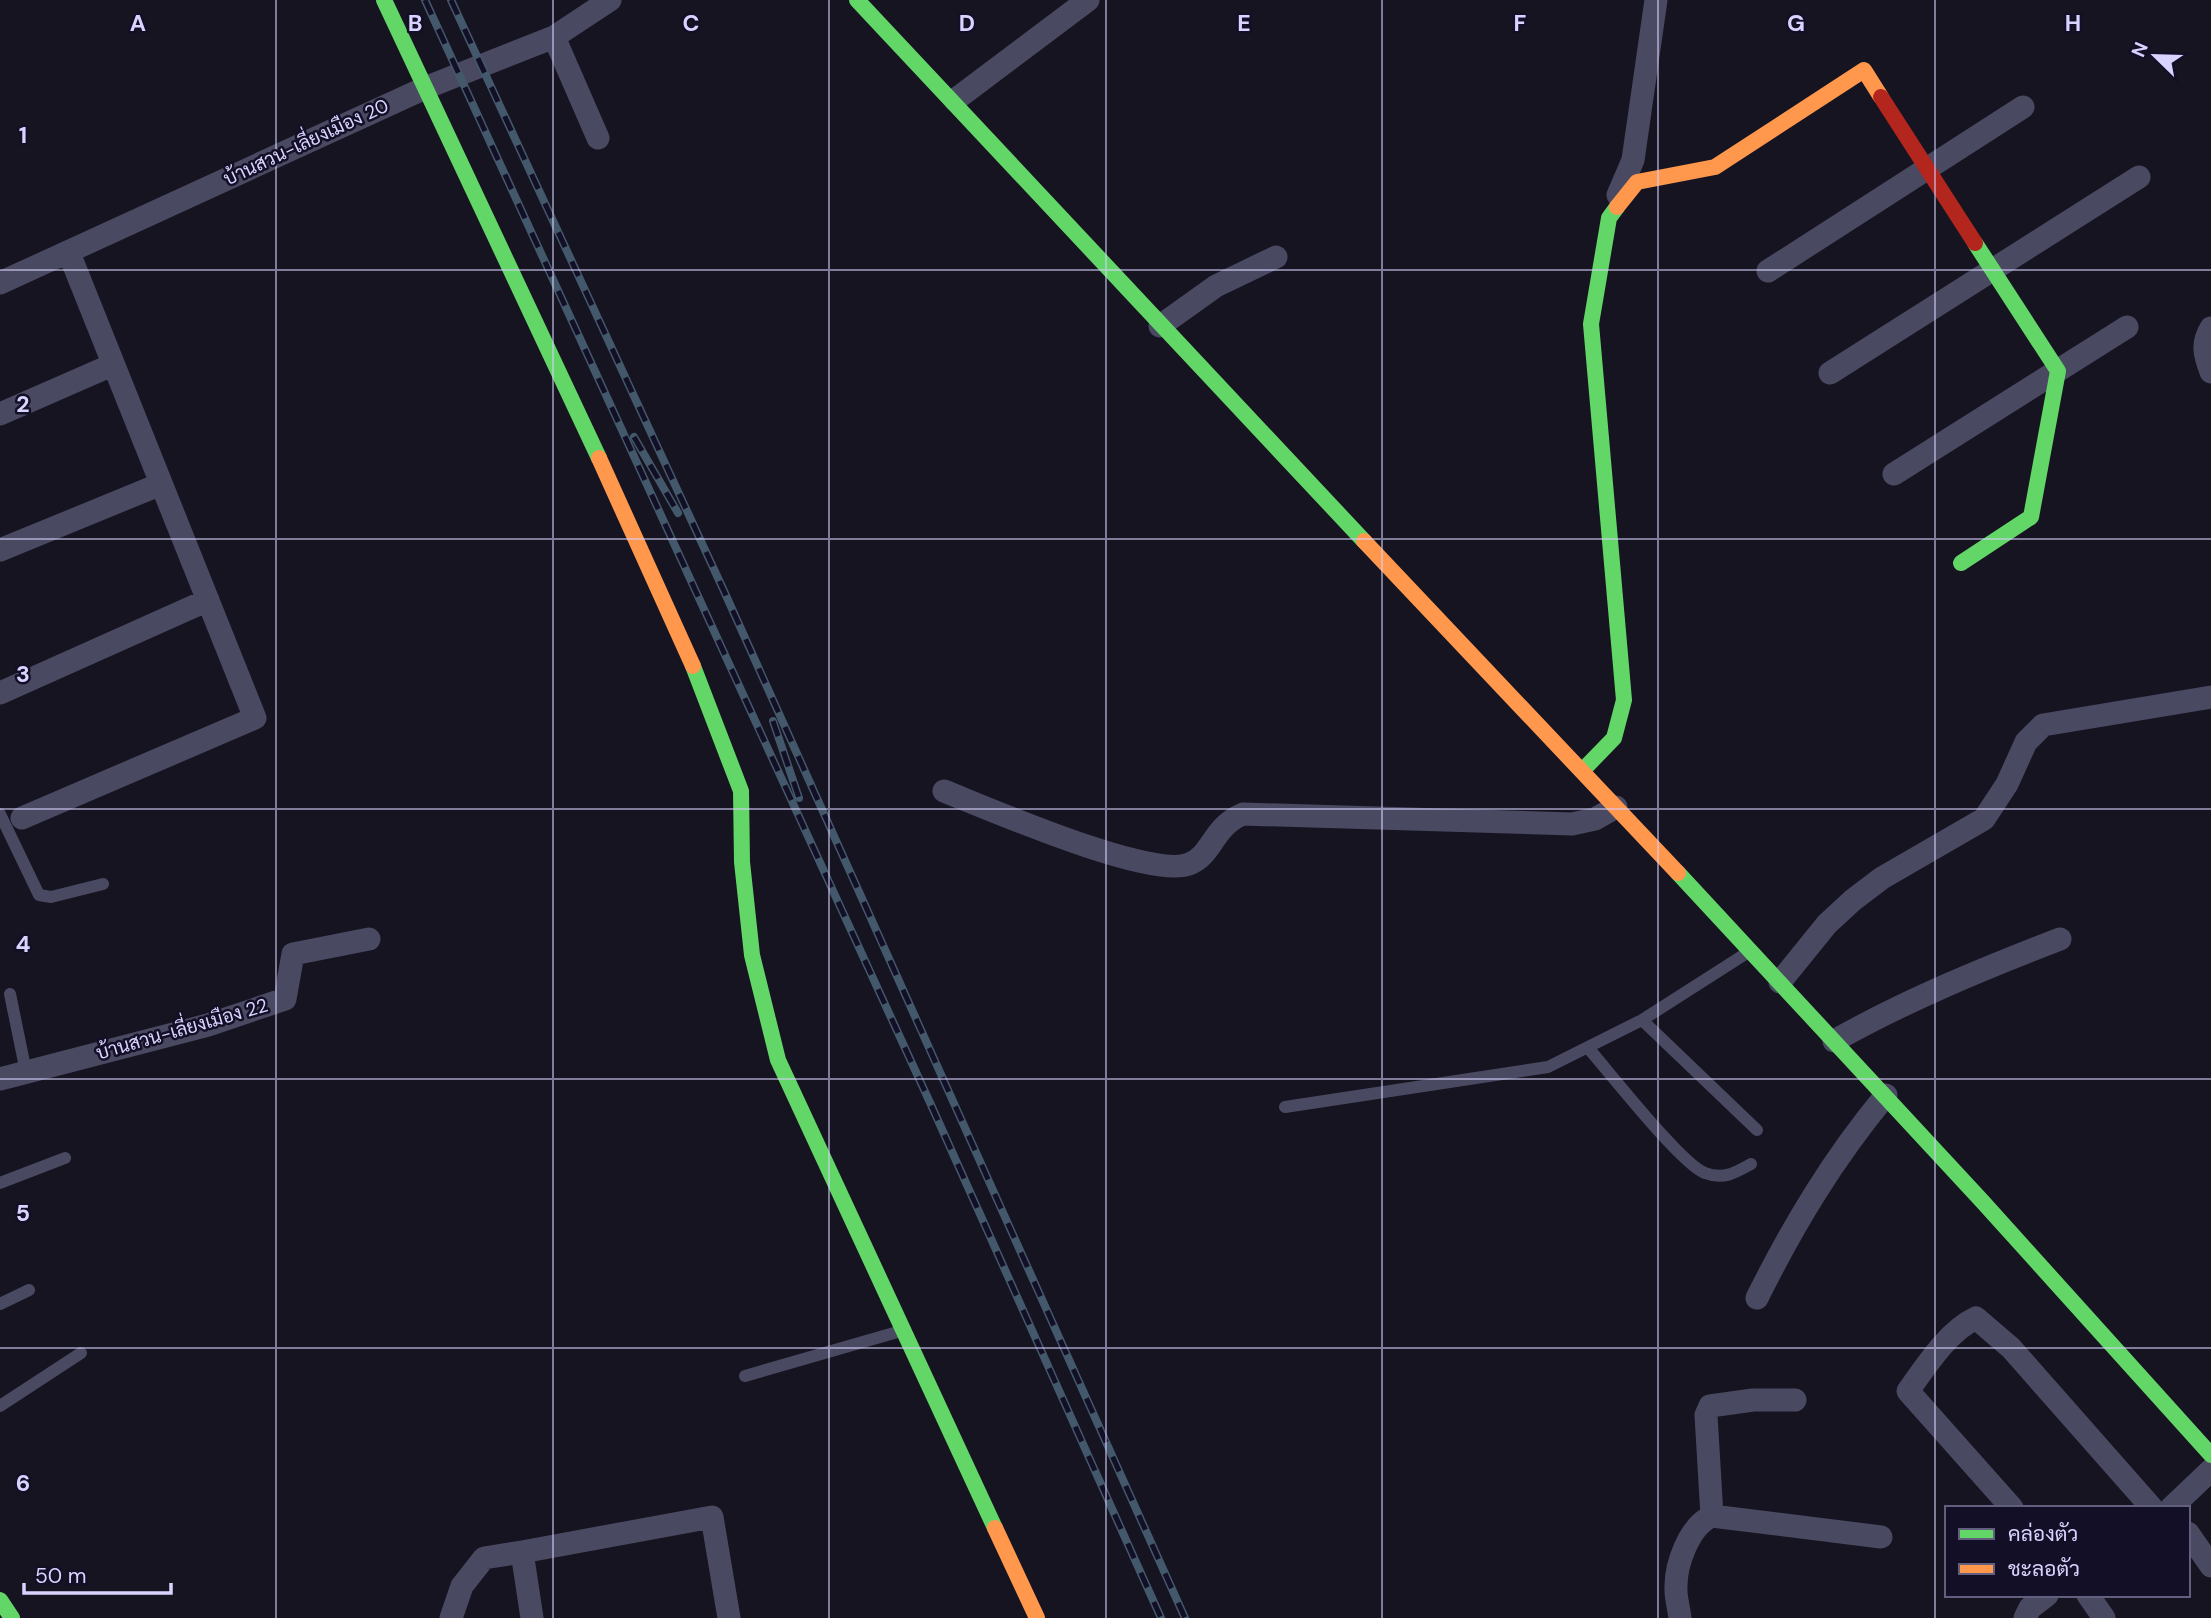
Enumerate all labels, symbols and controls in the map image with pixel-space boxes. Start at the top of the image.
text: A [130,8,146,38]
text: B [408,8,422,38]
text: C [683,8,699,38]
text: D [959,8,975,38]
text: E [1237,8,1251,38]
text: F [1514,8,1527,38]
text: G [1787,8,1805,38]
text: H [2065,8,2081,38]
north arrow [2120,21,2190,91]
text: N [2126,38,2154,61]
street label: บ้านสวน-เลี่ยงเมือง 20 [217,88,393,191]
text: 1 [19,120,27,150]
text: 2 [16,389,30,419]
text: 3 [16,659,30,689]
text: 4 [16,929,31,959]
street label: บ้านสวน-เลี่ยงเมือง 22 [92,988,271,1065]
text: 5 [16,1198,30,1228]
text: 6 [16,1468,30,1498]
legend [1945,1506,2190,1597]
text: คล่องตัว [2008,1520,2078,1548]
scale bar [24,1552,172,1596]
text: ชะลอตัว [2008,1555,2080,1583]
text: 50 m [35,1562,86,1590]

